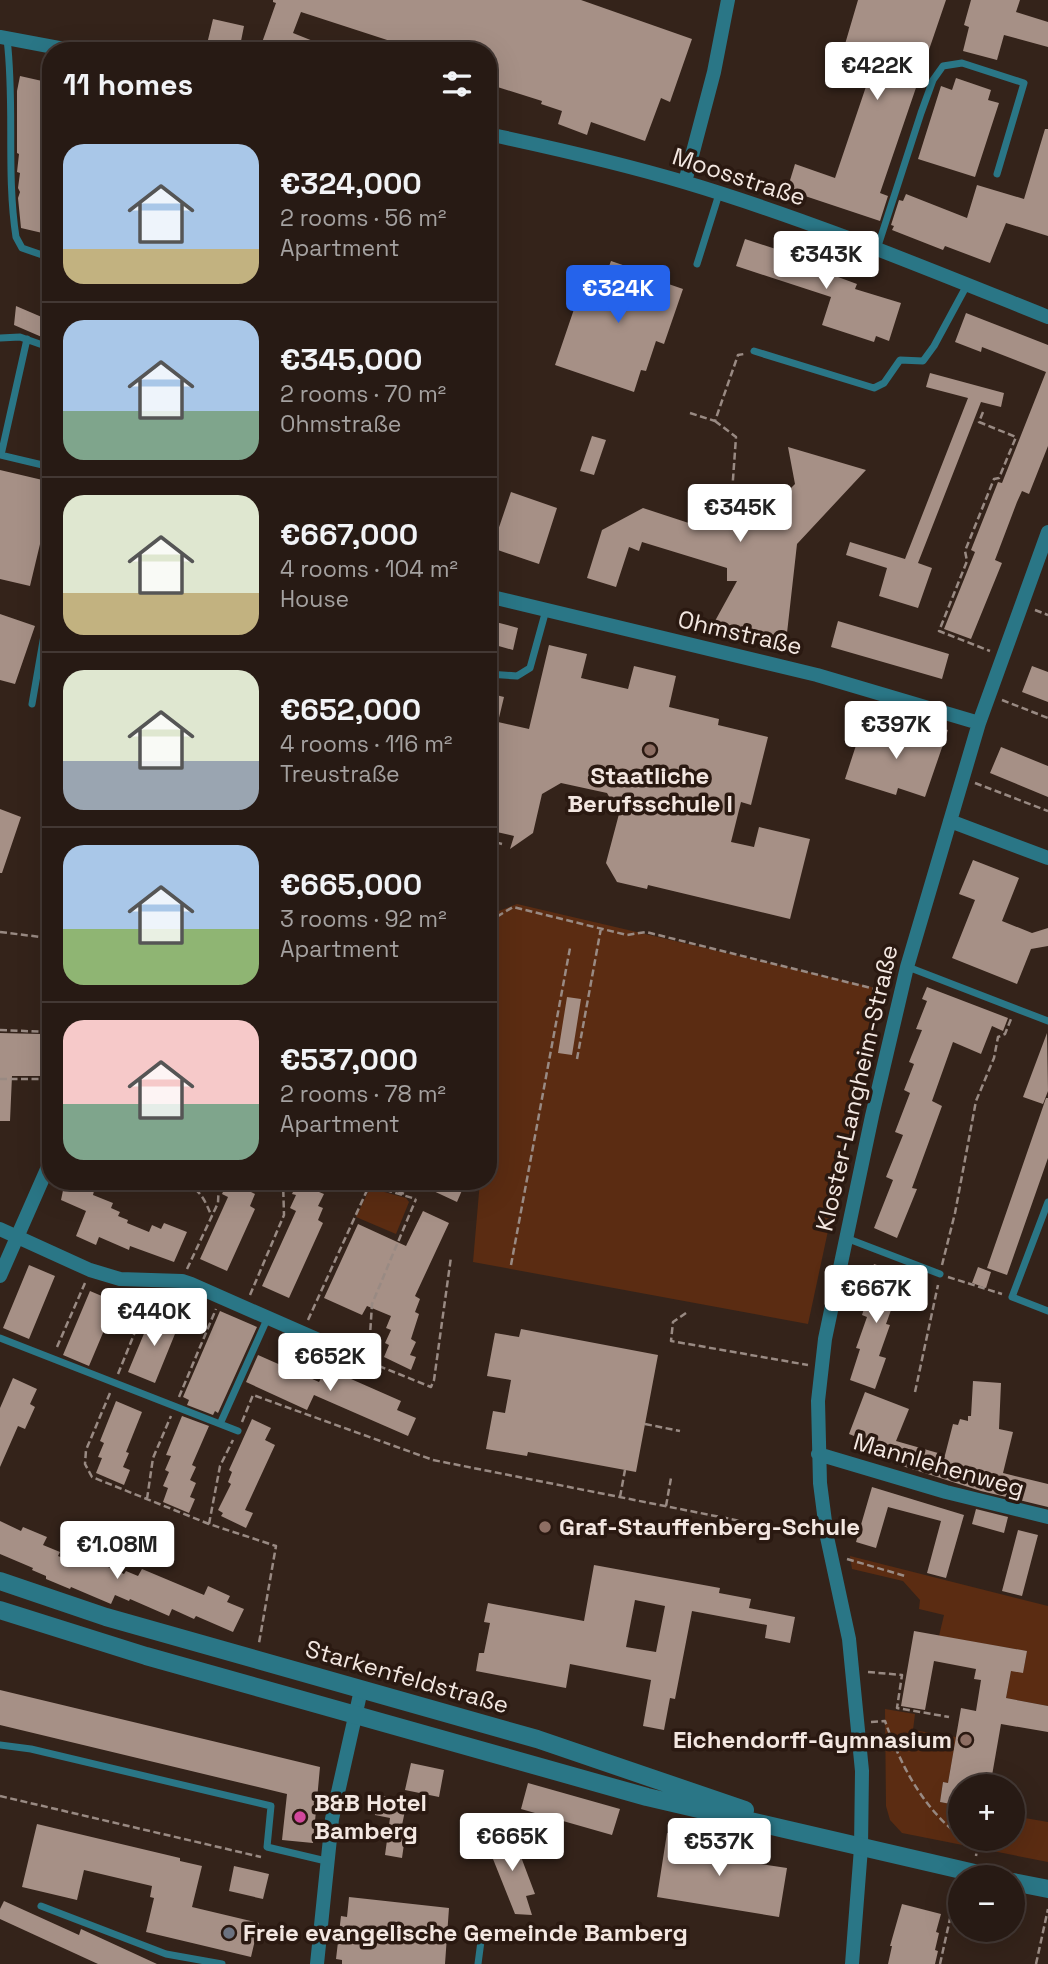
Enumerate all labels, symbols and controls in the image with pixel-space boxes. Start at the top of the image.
pin: €422K [828,42,926,102]
text: €422K [841,50,913,80]
text: 11 homes [63,65,193,104]
icon: filters [438,65,476,103]
street label: Moosstraße [669,140,810,213]
text: €324,000 [280,164,422,203]
icon: home [119,172,203,256]
text: 2 rooms · 56 m² [280,203,446,233]
pin: €343K [777,232,875,291]
text: Apartment [280,233,400,263]
text: €343K [790,239,862,269]
pin: €324K [569,266,667,325]
text: €324K [582,273,654,303]
text: €345,000 [280,340,422,379]
icon: home [119,348,203,432]
text: 2 rooms · 70 m² [280,379,446,409]
text: Ohmstraße [280,409,401,439]
pin: €345K [691,484,789,544]
text: €345K [704,492,776,522]
text: €667,000 [280,515,418,554]
icon: home [119,523,203,607]
text: 4 rooms · 104 m² [280,554,458,584]
text: House [280,584,349,614]
street label: Ohmstraße [675,603,805,662]
text: €652,000 [280,690,421,729]
icon: home [119,698,203,782]
pin: €397K [847,702,945,761]
text: €397K [861,709,931,739]
text: 4 rooms · 116 m² [280,729,452,759]
marker: Staatliche Berufsschule I [642,742,658,758]
text: Treustraße [280,759,400,789]
place label: Staatliche Berufsschule I [567,760,733,819]
text: €665,000 [280,865,422,904]
icon: home [119,873,203,957]
text: 3 rooms · 92 m² [280,904,447,934]
text: Apartment [280,934,400,964]
street label: Kloster-Langheim-Straße [808,942,905,1234]
text: €537,000 [280,1040,418,1079]
icon: home [119,1048,203,1132]
text: 2 rooms · 78 m² [280,1079,446,1109]
text: Apartment [280,1109,400,1139]
pin: €667K [827,1266,925,1325]
text: €667K [841,1273,911,1303]
pin: €440K [105,1288,203,1348]
text: €440K [117,1296,191,1326]
pin: €652K [281,1334,379,1393]
text: €652K [294,1341,366,1371]
street label: Mannlehenweg [850,1425,1028,1504]
place label: Graf-Stauffenberg-Schule [559,1511,860,1542]
marker: Graf-Stauffenberg-Schule [537,1519,553,1535]
pin: €1.08M [60,1522,174,1581]
text: €1.08M [76,1529,158,1559]
street label: Starkenfeldstraße [302,1633,512,1720]
place label: Eichendorff-Gymnasium [673,1724,952,1755]
marker: Eichendorff-Gymnasium [958,1732,974,1748]
map controls [948,1774,1025,1942]
button: + [948,1774,1025,1851]
place label: B&B Hotel Bamberg [314,1787,427,1846]
marker: B&B Hotel Bamberg [292,1809,308,1825]
pin: €665K [463,1814,561,1873]
pin: €537K [670,1818,768,1878]
text: €665K [476,1821,548,1851]
text: €537K [684,1826,754,1856]
button: − [948,1865,1025,1942]
place label: Freie evangelische Gemeinde Bamberg [243,1917,688,1948]
marker: Freie evangelische Gemeinde Bamberg [221,1925,237,1941]

